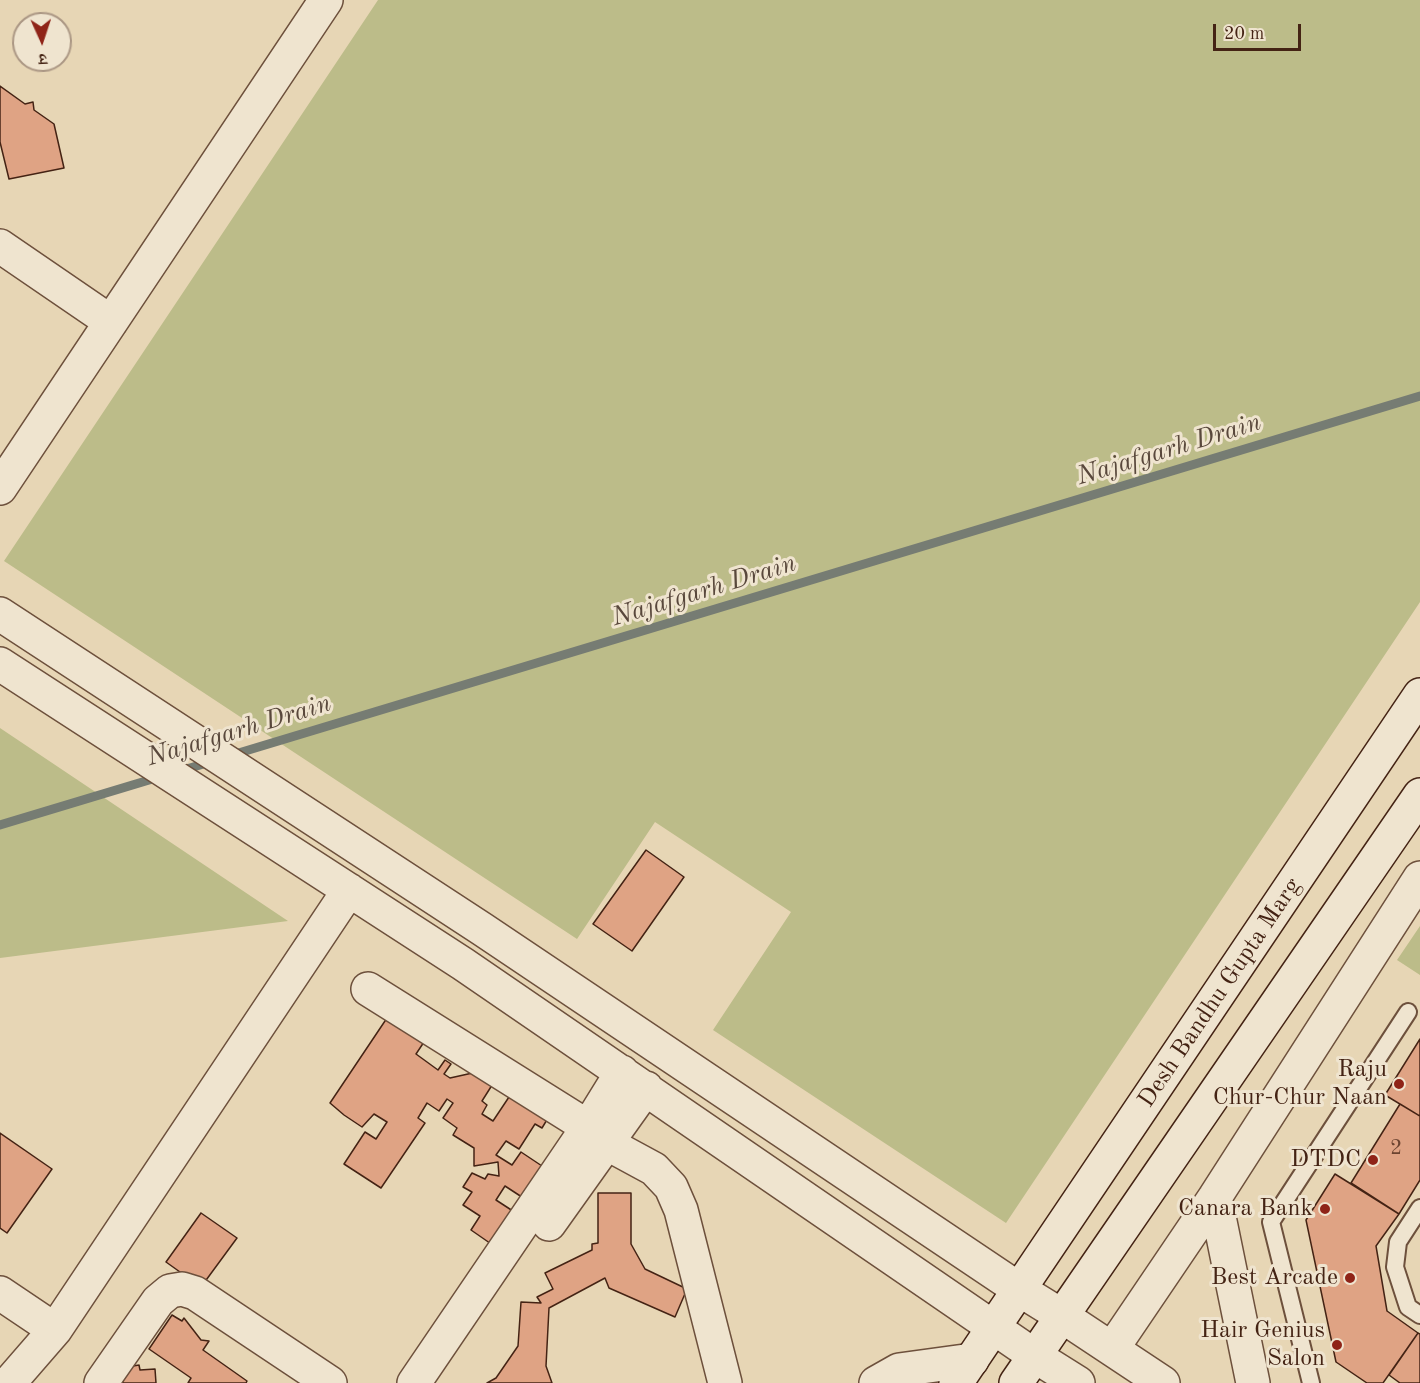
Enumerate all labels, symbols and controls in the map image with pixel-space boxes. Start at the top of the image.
north arrow [12,12,72,72]
scale bar [1216,12,1304,50]
text: 20 m [1224,25,1264,43]
text: उ [38,50,47,66]
water label: Najafgarh Drain [1073,407,1265,493]
water label: Najafgarh Drain [608,548,800,634]
water label: Najafgarh Drain [143,688,335,774]
street label: Desh Bandhu Gupta Marg [1132,873,1308,1113]
place label: Raju Chur-Chur Naan [1213,1056,1387,1112]
marker: Raju Chur-Chur Naan [1392,1077,1406,1091]
house number: 2 [1390,1135,1402,1161]
place label: DTDC [1290,1146,1361,1174]
marker: DTDC [1366,1153,1380,1167]
place label: Canara Bank [1178,1195,1313,1223]
marker: Canara Bank [1318,1202,1332,1216]
place label: Best Arcade [1211,1264,1338,1292]
marker: Best Arcade [1343,1271,1357,1285]
place label: Hair Genius Salon [1200,1317,1325,1373]
marker: Hair Genius Salon [1330,1338,1344,1352]

